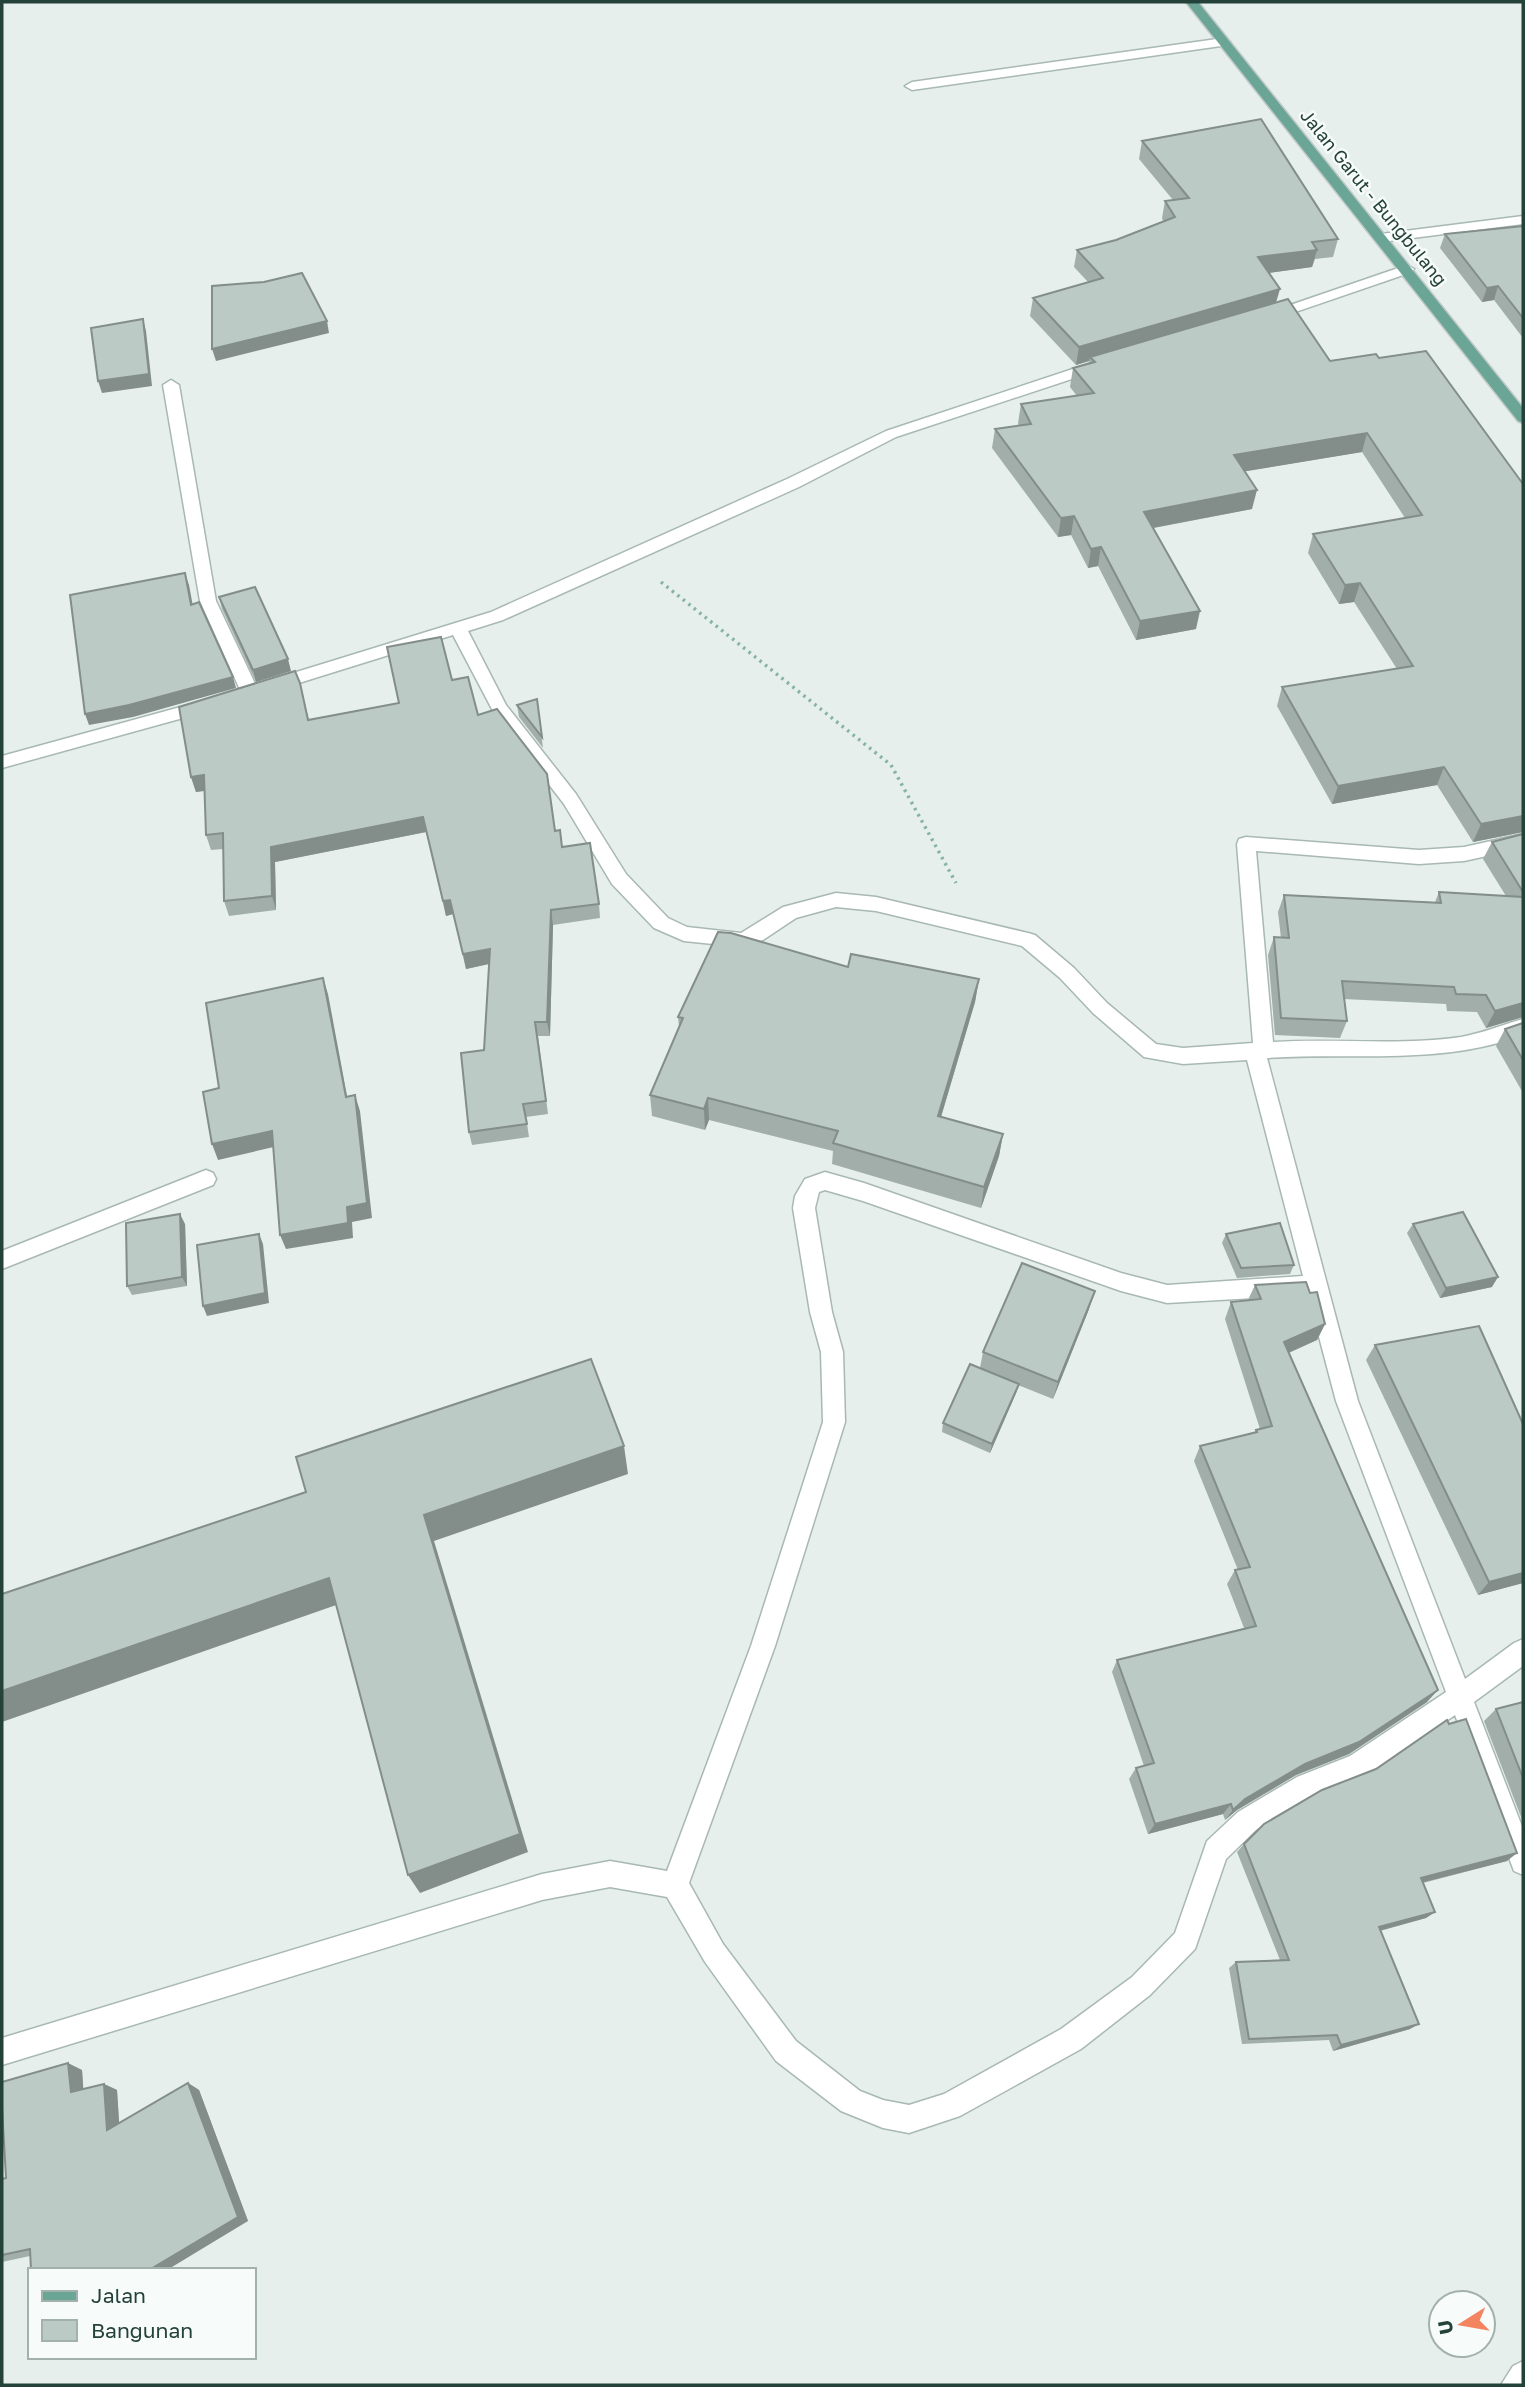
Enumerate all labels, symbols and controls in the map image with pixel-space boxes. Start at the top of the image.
street label: Jalan Garut - Bungbulang [1296,104,1452,290]
legend [28,2268,256,2359]
text: Jalan [91,2282,146,2308]
north arrow [1427,2289,1497,2359]
text: Bangunan [91,2317,193,2343]
text: U [1432,2318,1457,2336]

